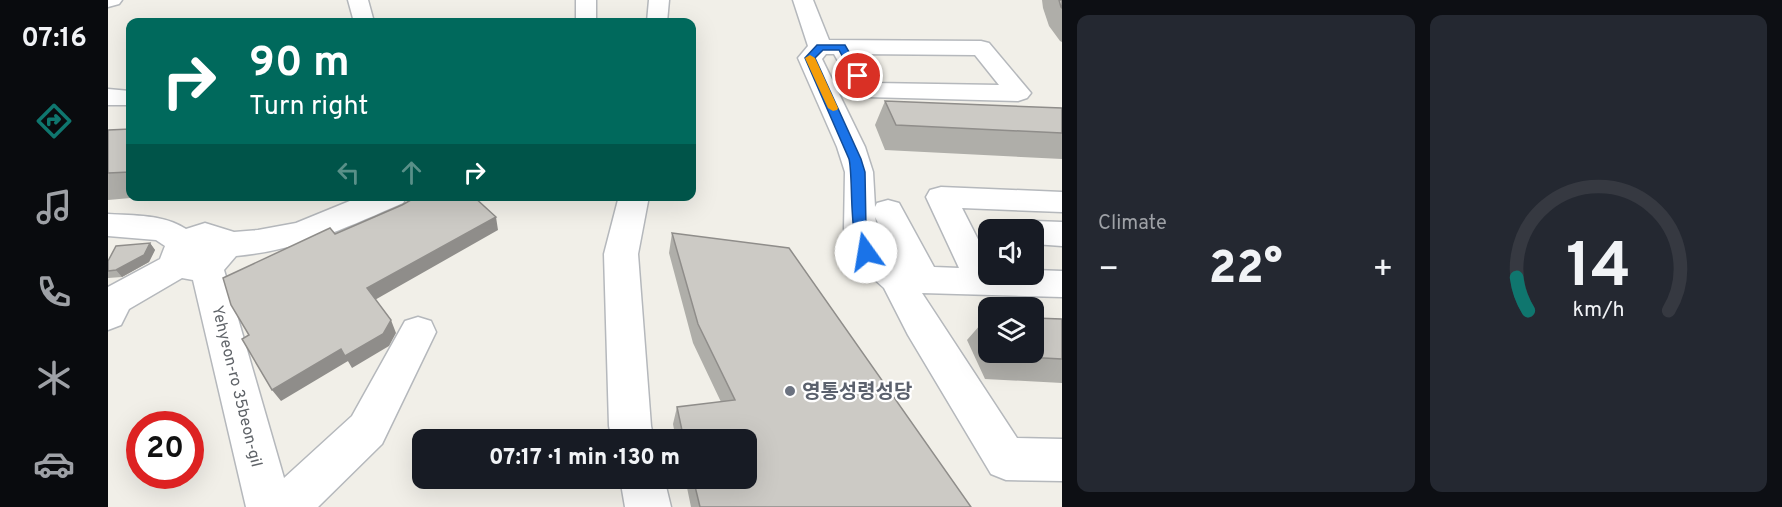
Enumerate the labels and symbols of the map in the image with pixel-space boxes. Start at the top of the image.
pin [832,50,883,101]
position arrow [834,220,898,284]
street label: Yehyeon-ro 35beon-gil [206,304,266,469]
place label: 영통성령성당 [802,380,912,406]
marker: 영통성령성당 [783,384,797,398]
speed limit sign: 20 [126,411,204,489]

